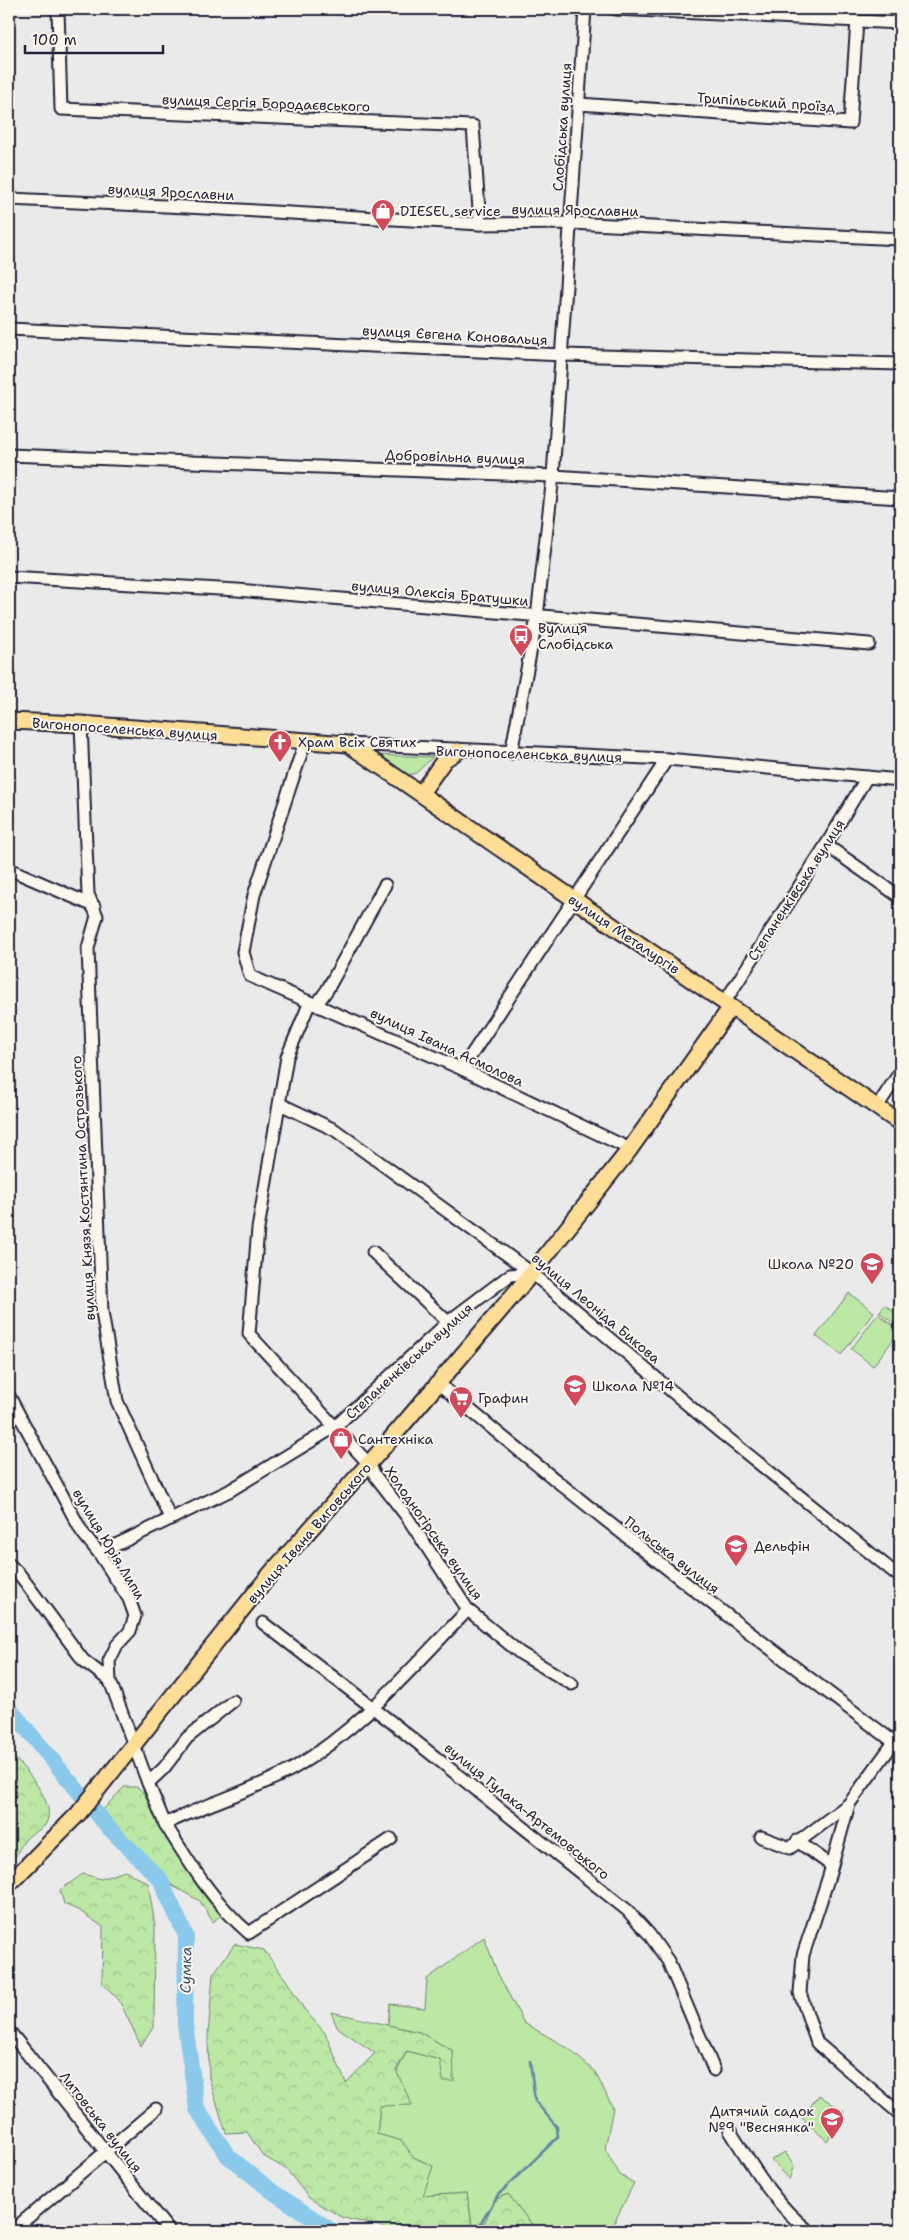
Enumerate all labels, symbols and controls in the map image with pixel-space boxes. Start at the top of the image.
scale bar [25,22,162,54]
text: 100 m [32,30,77,50]
street label: Слобідська вулиця [549,62,575,192]
street label: Трипільський проїзд [696,88,836,116]
street label: вулиця Сергія Бородаєвського [162,90,370,116]
street label: вулиця Ярославни [107,180,235,204]
shop icon: DIESEL service [370,198,396,232]
street label: вулиця Ярославни [511,200,639,220]
place label: DIESEL service [400,202,501,220]
street label: вулиця Євгена Коновальця [362,321,548,349]
street label: Добровільна вулиця [385,446,525,468]
street label: вулиця Олексія Братушки [351,576,529,610]
place label: Вулиця Слобідська [538,619,614,653]
bus stop icon: Вулиця Слобідська [508,623,534,657]
street label: Вигонопоселенська вулиця [32,714,218,744]
church icon: Храм Всіх Святих [267,729,293,763]
place label: Храм Всіх Святих [298,733,416,751]
street label: Вигонопоселенська вулиця [436,742,622,766]
street label: Степаненківська вулиця [743,816,849,964]
street label: вулиця Металургів [565,890,683,978]
street label: вулиця Івана Асмолова [367,1004,527,1091]
street label: вулиця Князя Костянтина Острозького [67,1055,99,1321]
street label: вулиця Леоніда Бикова [528,1249,664,1367]
school or university icon: Школа №20 [859,1251,885,1285]
place label: Школа №20 [768,1255,854,1273]
street label: Степаненківська вулиця [342,1299,476,1423]
school or university icon: Школа №14 [562,1373,588,1407]
place label: Школа №14 [592,1377,674,1395]
supermarket icon: Графин [448,1385,474,1419]
place label: Графин [478,1389,529,1407]
shop icon: Сантехніка [328,1426,354,1460]
place label: Сантехніка [358,1430,433,1448]
street label: вулиця Івана Виговського [243,1459,375,1607]
street label: Холодногірська вулиця [381,1463,487,1603]
street label: вулиця Юрія Липи [69,1485,149,1603]
street label: Польська вулиця [621,1512,723,1598]
school or university icon: Дельфін [723,1533,749,1567]
place label: Дельфін [754,1537,810,1555]
street label: вулиця Гулака-Артемовського [441,1739,613,1883]
water label: Сумка [176,1946,196,1994]
street label: Литовська вулиця [56,2068,146,2176]
place label: Дитячий садок №9 "Веснянка" [708,2102,815,2136]
school or university icon: Дитячий садок №9 "Веснянка" [819,2106,845,2140]

